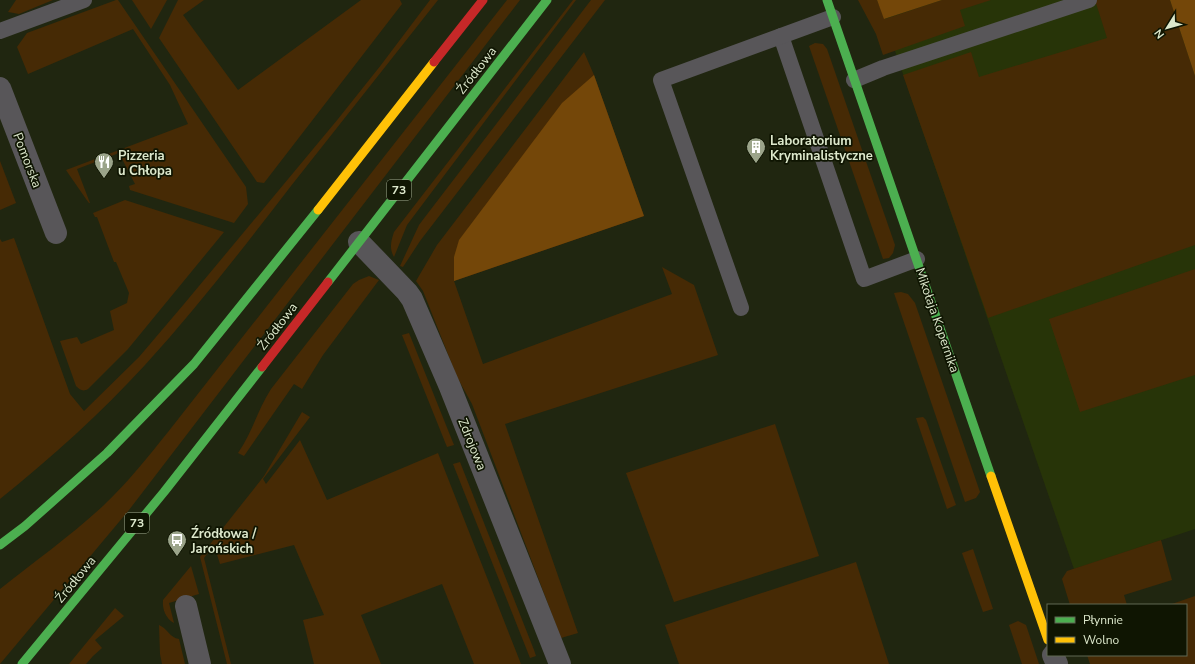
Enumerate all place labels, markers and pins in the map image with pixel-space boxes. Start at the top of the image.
place label: Laboratorium Kryminalistyczne [770,132,873,165]
building icon: Laboratorium Kryminalistyczne [745,136,767,164]
place label: Pizzeria u Chłopa [118,147,172,180]
restaurant icon: Pizzeria u Chłopa [93,151,115,179]
place label: Źródłowa / Jarońskich [190,525,257,558]
bus stop icon: Źródłowa / Jarońskich [166,529,188,557]

